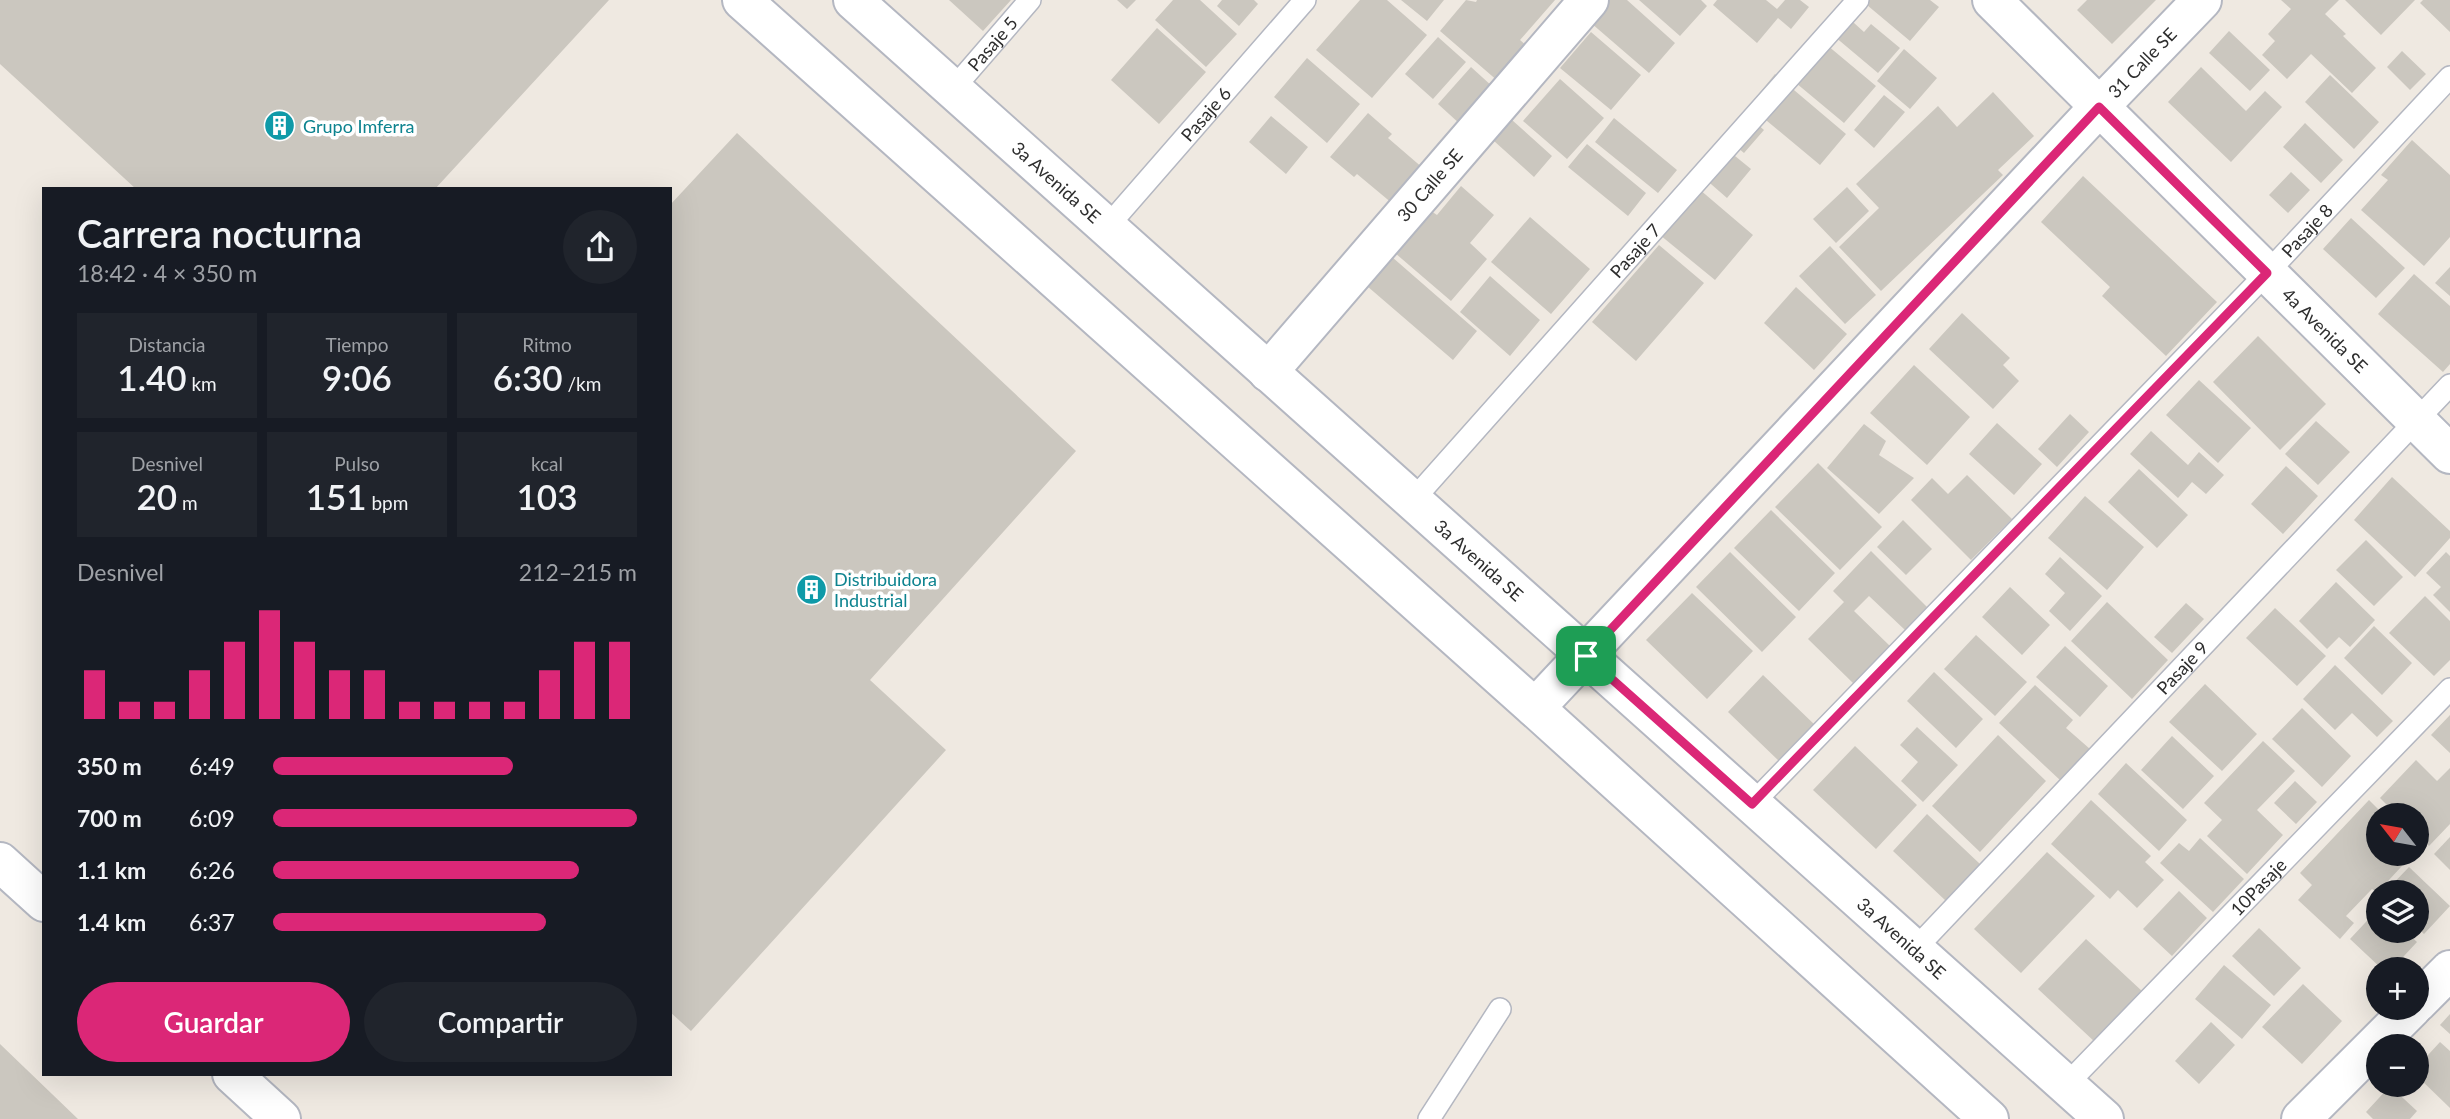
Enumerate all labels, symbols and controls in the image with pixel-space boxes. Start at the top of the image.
street label: Pasaje 5 [963,12,1022,75]
street label: 31 Calle SE [2103,23,2181,102]
street label: Pasaje 6 [1176,82,1235,146]
building icon: Grupo Imferra [263,109,297,143]
place label: Grupo Imferra [303,115,414,137]
street label: 3a Avenida SE [1008,137,1105,227]
street label: 30 Calle SE [1392,144,1467,226]
street label: Pasaje 8 [2277,199,2337,262]
text: Carrera nocturna [77,210,362,256]
button: share [563,210,637,284]
street label: Pasaje 7 [1605,219,1665,282]
text: 18:42 · 4 × 350 m [77,259,257,287]
street label: 4a Avenida SE [2278,283,2372,377]
text: Distancia [129,333,205,356]
text: Tiempo [326,333,388,356]
text: Ritmo [522,333,572,356]
text: 1.40 [117,356,187,398]
text: 9:06 [322,356,392,398]
text: 6:30 [493,356,563,398]
text: km [187,372,217,395]
text: /km [563,372,601,395]
text: Desnivel [131,452,203,475]
text: Pulso [334,452,380,475]
text: kcal [531,452,563,475]
text: 20 [136,475,177,517]
text: 151 [306,475,367,517]
text: 103 [517,475,577,517]
text: m [177,491,198,514]
text: bpm [367,491,408,514]
street label: 3a Avenida SE [1430,515,1528,605]
text: Desnivel [77,558,164,586]
text: 212–215 m [519,558,637,586]
place label: Distribuidora Industrial [834,568,937,611]
building icon: Distribuidora Industrial [794,572,828,606]
pin [1556,626,1616,686]
street label: Pasaje 9 [2152,636,2212,699]
icon: arrive [1567,637,1605,675]
text: 350 m [77,752,142,780]
text: 6:49 [189,752,235,780]
north arrow [2366,803,2429,866]
map controls [2366,803,2429,1097]
text: 700 m [77,804,142,832]
text: 6:09 [189,804,235,832]
street label: 10Pasaje [2226,854,2291,920]
text: 1.1 km [77,856,146,884]
text: 6:26 [189,856,235,884]
button: layers [2366,880,2429,943]
street label: 3a Avenida SE [1853,893,1951,983]
text: 1.4 km [77,908,146,936]
text: 6:37 [189,908,235,936]
button: + [2366,957,2429,1020]
button: Guardar [77,982,350,1062]
button: Compartir [364,982,637,1062]
button: − [2366,1034,2429,1097]

